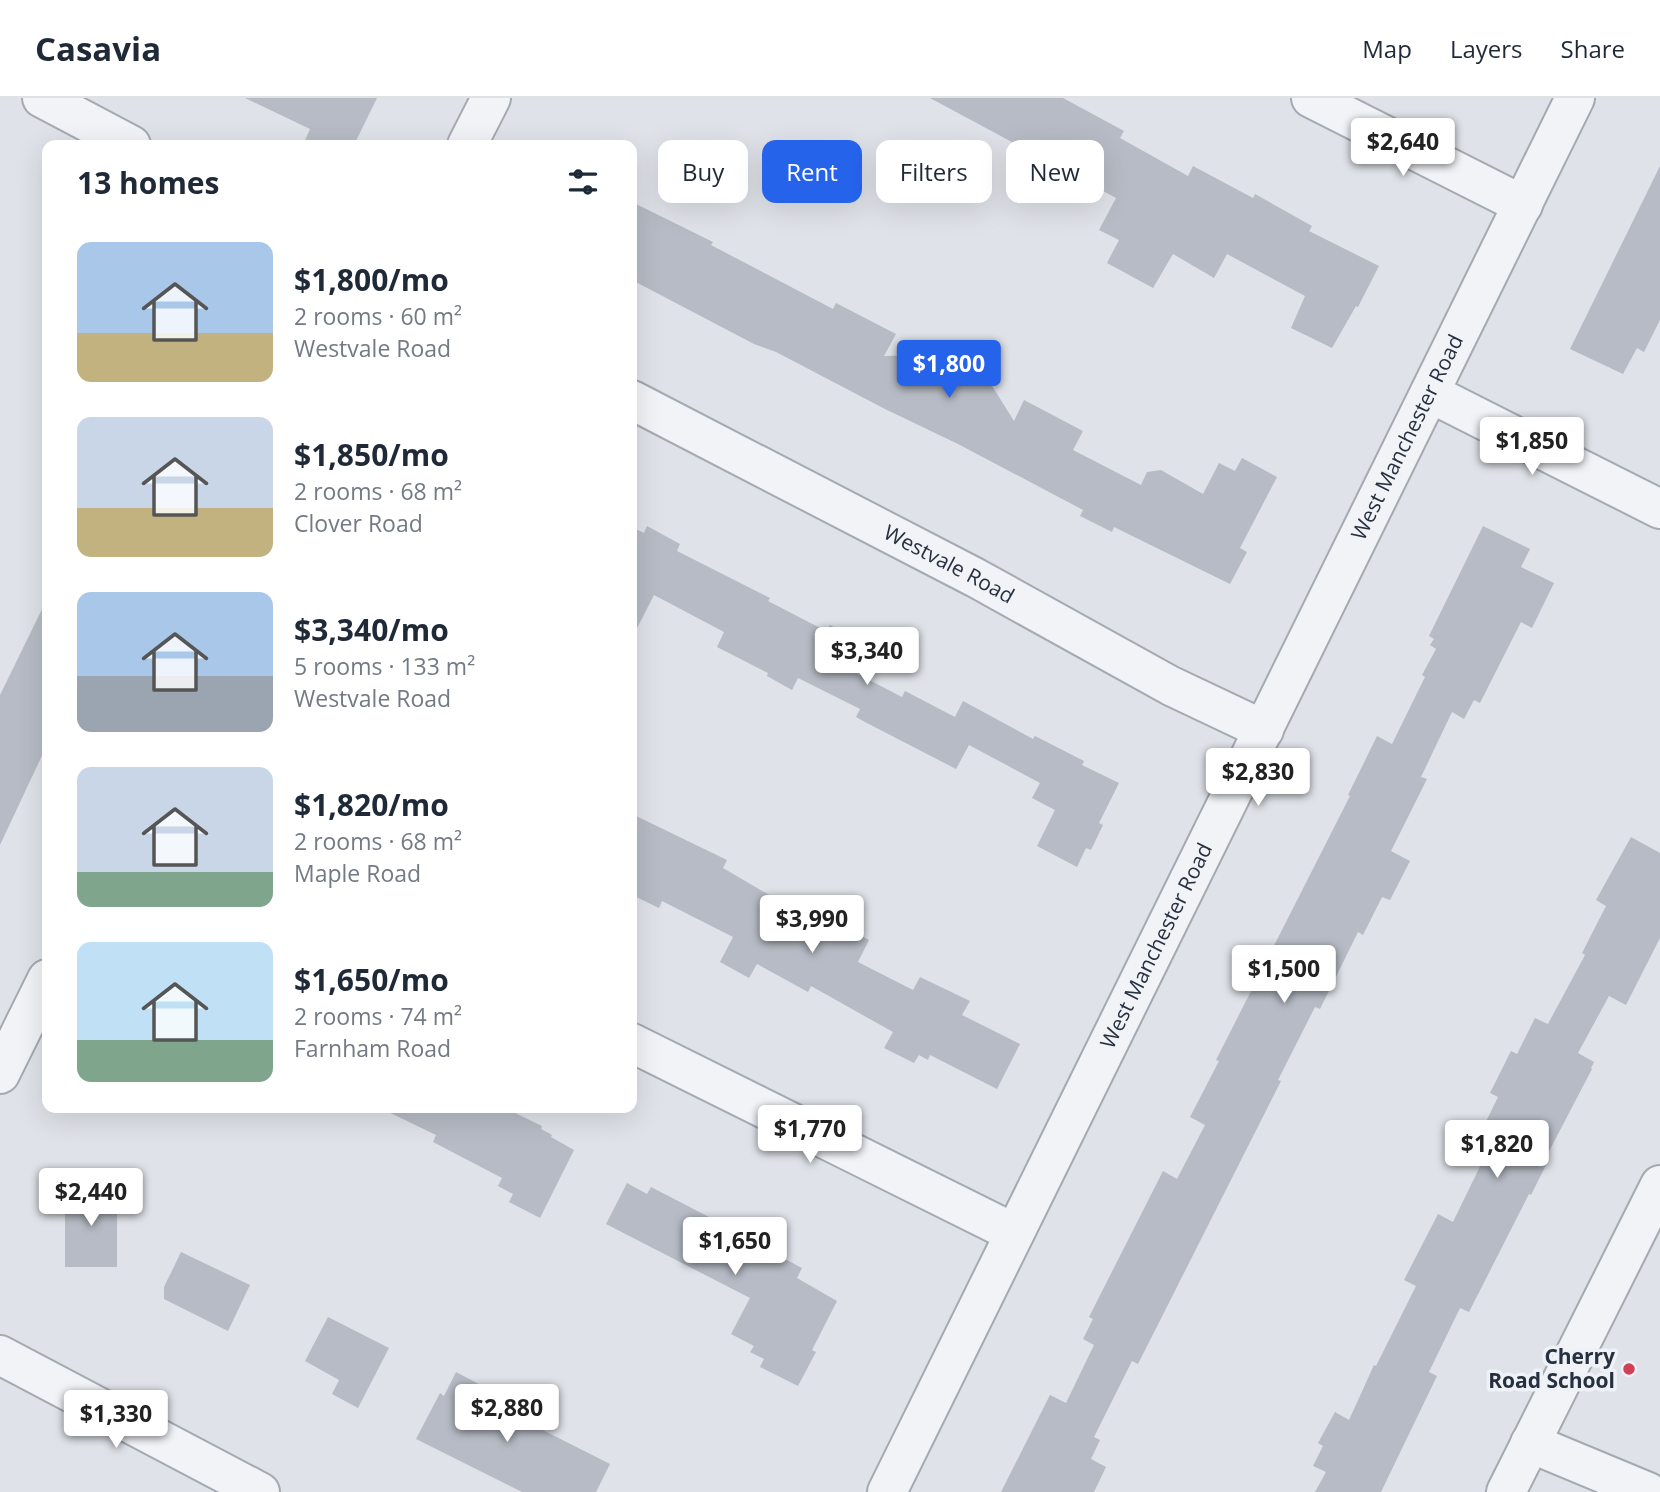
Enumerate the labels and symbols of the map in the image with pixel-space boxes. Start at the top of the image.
pin: $2,640 [1346,118,1460,178]
street label: West Manchester Road [1344,330,1469,544]
pin: $1,800 [892,341,1006,400]
pin: $1,850 [1475,418,1589,477]
street label: Westvale Road [879,518,1020,609]
pin: $3,340 [810,628,924,687]
pin: $2,830 [1201,748,1315,808]
street label: West Manchester Road [1093,838,1218,1053]
pin: $3,990 [755,896,869,955]
pin: $1,500 [1227,946,1341,1005]
pin: $1,770 [753,1105,867,1165]
pin: $1,820 [1440,1121,1554,1180]
pin: $2,440 [34,1168,148,1228]
pin: $1,650 [678,1218,792,1277]
place label: Cherry Road School [1488,1342,1615,1394]
marker: Cherry Road School [1621,1361,1637,1377]
pin: $2,880 [450,1384,564,1444]
pin: $1,330 [59,1390,173,1450]

